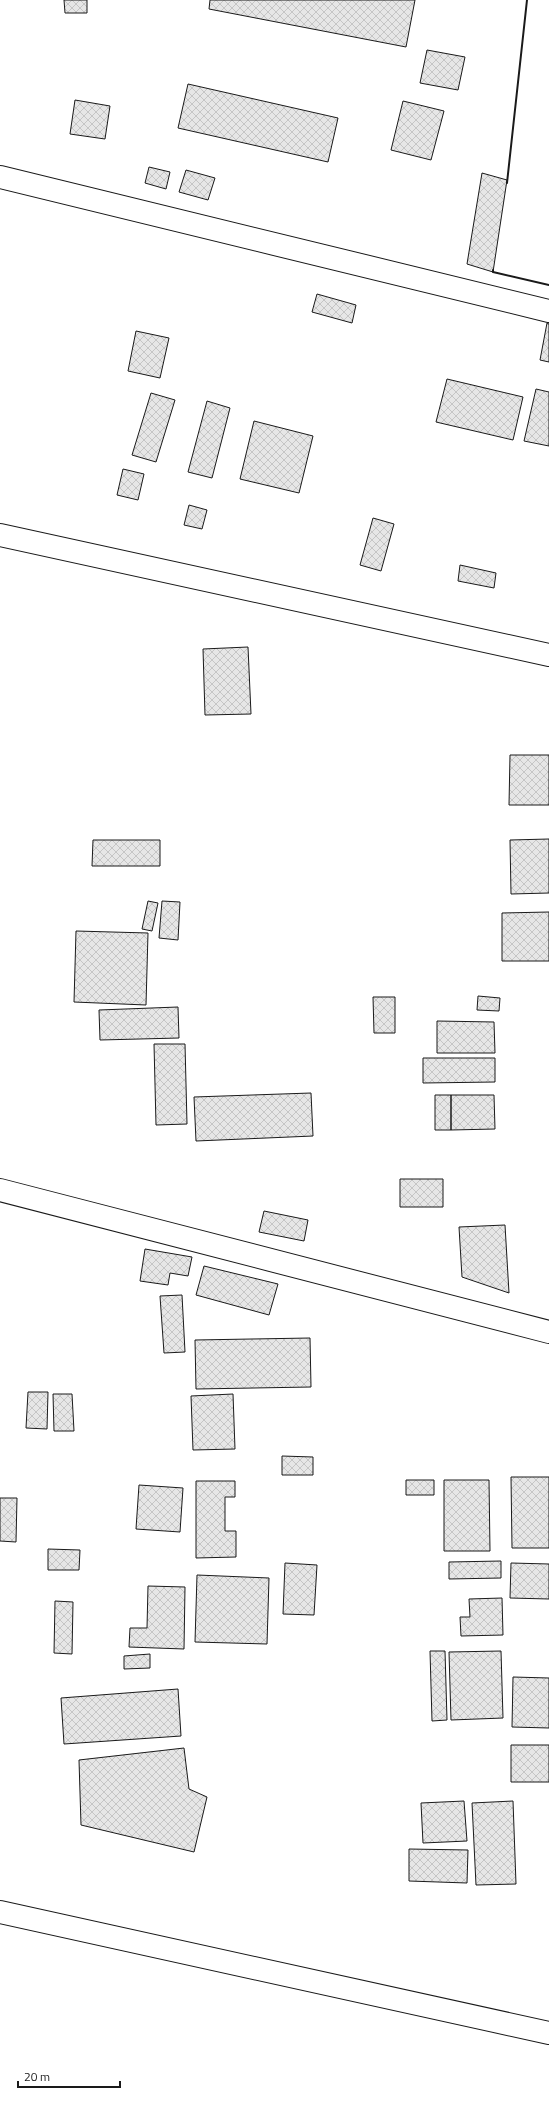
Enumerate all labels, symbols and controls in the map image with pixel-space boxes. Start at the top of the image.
scale bar [18,2063,120,2089]
text: 20 m [24,2067,50,2086]

